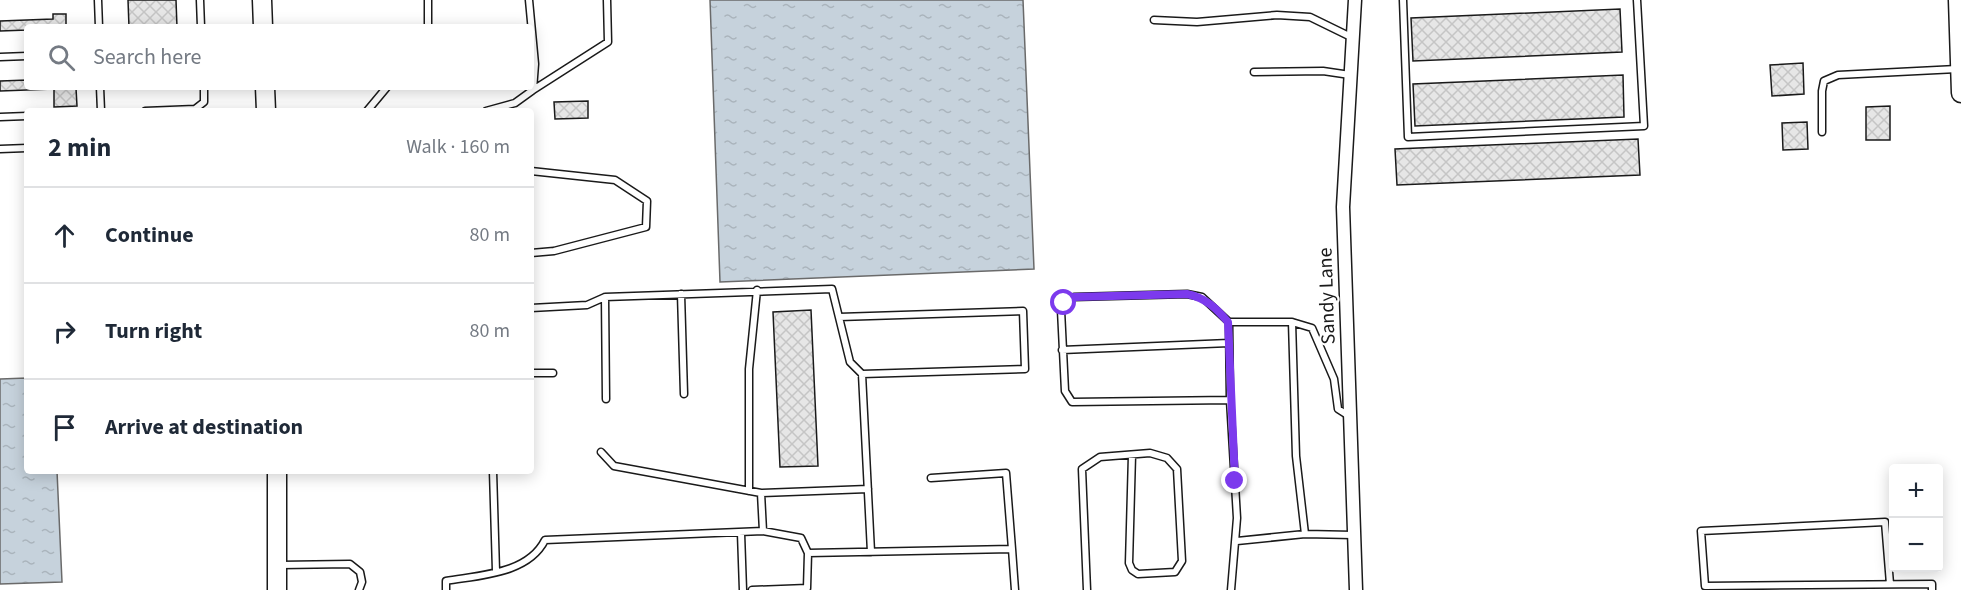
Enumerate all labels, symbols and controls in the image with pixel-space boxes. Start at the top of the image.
search box [24,24,534,90]
icon: search [45,41,78,74]
text: Search here [93,41,201,73]
text: 2 min [48,129,111,166]
text: Walk · 160 m [406,133,510,161]
icon: ahead [48,219,81,252]
text: Continue [105,219,194,251]
text: 80 m [470,221,510,249]
street label: Sandy Lane [1311,247,1343,345]
route start [1050,289,1076,315]
icon: right [48,315,81,348]
text: Turn right [105,315,202,347]
text: 80 m [470,317,510,345]
icon: arrive [48,411,81,444]
text: Arrive at destination [105,411,303,443]
map controls [1889,464,1943,572]
button: + [1889,464,1943,518]
route end [1221,467,1247,493]
button: − [1889,518,1943,572]

